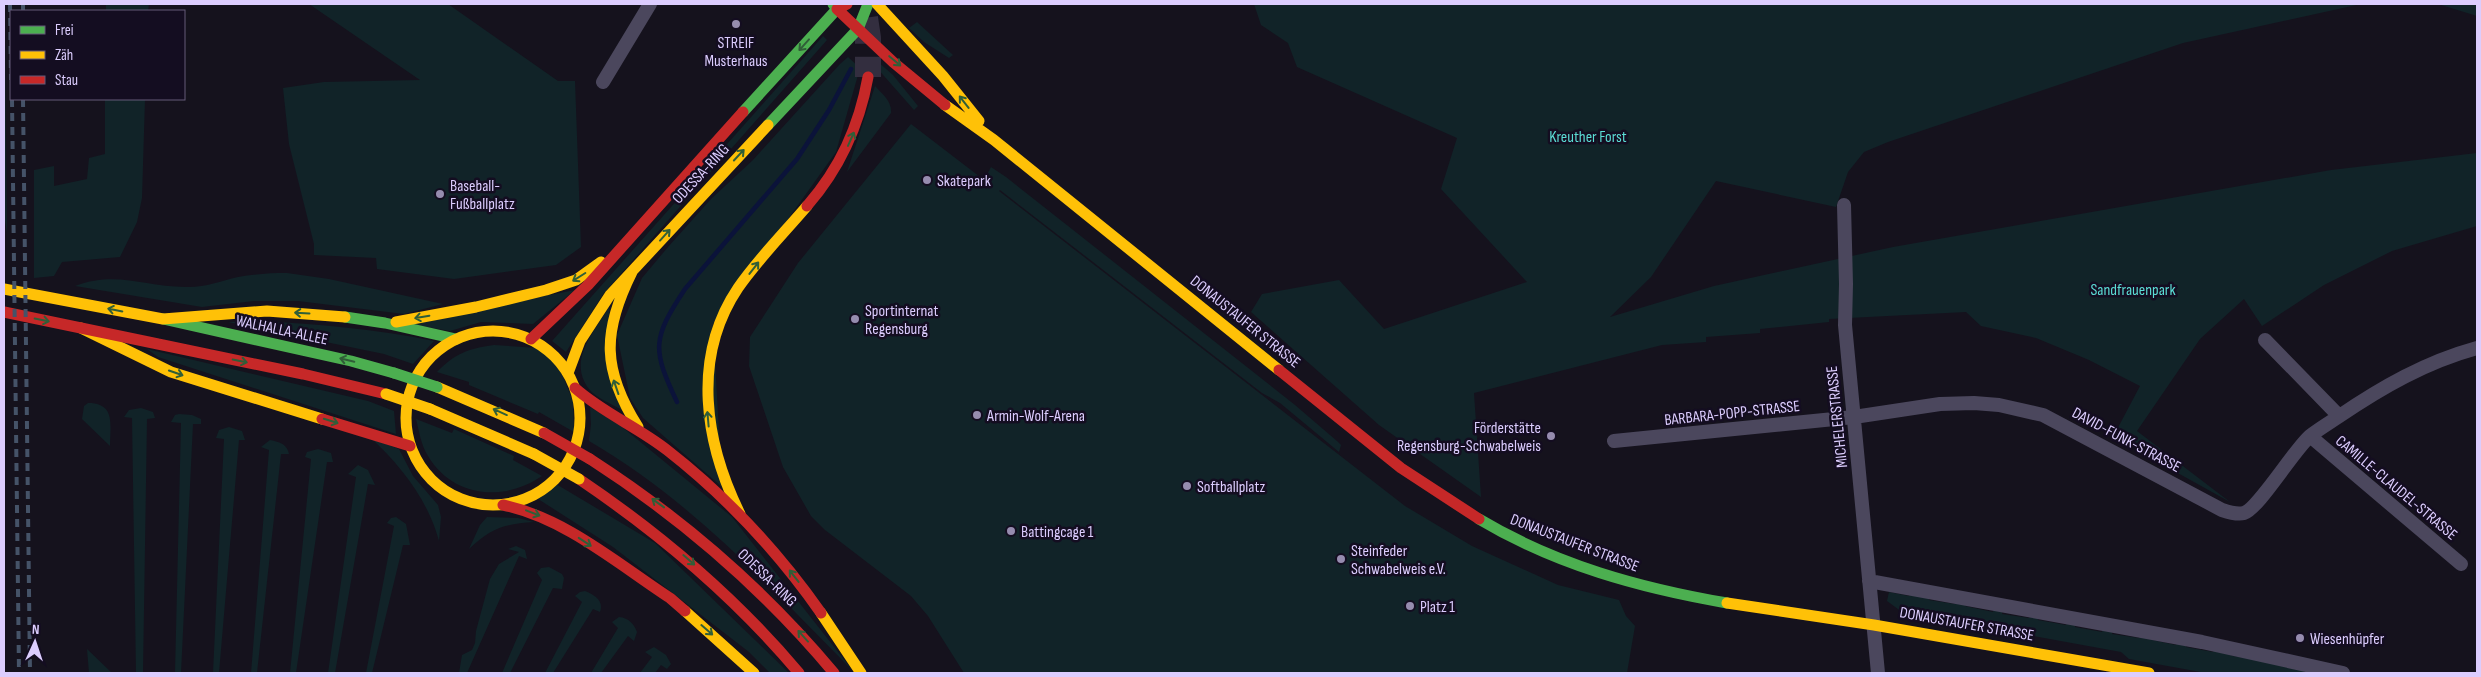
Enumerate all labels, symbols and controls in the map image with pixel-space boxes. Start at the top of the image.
legend [10,10,185,100]
marker: STREIF Musterhaus [730,18,742,30]
text: Frei [55,21,74,40]
place label: STREIF Musterhaus [704,34,768,71]
one-way arrow [798,39,810,52]
text: Zäh [55,46,73,65]
one-way arrow [888,55,901,67]
text: Stau [55,71,78,90]
one-way arrow [959,95,969,109]
park label: Kreuther Forst [1549,128,1627,147]
one-way arrow [847,132,857,147]
street label: ODESSA-RING [669,140,734,208]
one-way arrow [733,148,745,161]
place label: Skatepark [937,172,991,191]
marker: Skatepark [921,174,933,186]
place label: Baseball- Fußballplatz [450,177,515,214]
marker: Baseball- Fußballplatz [434,188,446,200]
one-way arrow [659,229,671,242]
one-way arrow [748,261,759,274]
one-way arrow [572,271,586,282]
street label: DONAUSTAUFER STRASSE [1186,272,1304,372]
park label: Sandfrauenpark [2090,281,2176,300]
place label: Sportinternat Regensburg [865,302,938,339]
one-way arrow [107,305,123,315]
one-way arrow [295,309,311,318]
street label: WALHALLA-ALLEE [234,311,330,350]
one-way arrow [415,312,431,322]
marker: Sportinternat Regensburg [849,313,861,325]
one-way arrow [34,316,50,325]
one-way arrow [339,355,355,364]
one-way arrow [231,356,247,366]
street label: MICHELERSTRASSE [1823,365,1852,469]
one-way arrow [167,369,183,378]
one-way arrow [611,379,621,395]
street label: BARBARA-POPP-STRASSE [1663,397,1801,430]
street label: DAVID-FUNK-STRASSE [2069,404,2184,477]
one-way arrow [493,407,508,417]
place label: Armin-Wolf-Arena [986,407,1085,426]
marker: Armin-Wolf-Arena [971,409,983,421]
one-way arrow [703,411,713,427]
one-way arrow [323,417,339,427]
place label: Förderstätte Regensburg-Schwabelweis [1397,419,1541,456]
marker: Förderstätte Regensburg-Schwabelweis [1545,430,1557,442]
street label: CAMILLE-CLAUDEL-STRASSE [2331,432,2461,545]
place label: Softballplatz [1197,478,1265,497]
marker: Softballplatz [1181,480,1193,492]
one-way arrow [651,498,665,508]
one-way arrow [524,509,540,518]
street label: DONAUSTAUFER STRASSE [1508,510,1641,577]
place label: Battingcage 1 [1021,523,1094,542]
marker: Battingcage 1 [1005,525,1017,537]
one-way arrow [578,537,592,547]
place label: Steinfeder Schwabelweis e.V. [1351,542,1446,579]
street label: ODESSA-RING [733,545,801,611]
marker: Steinfeder Schwabelweis e.V. [1335,553,1347,565]
one-way arrow [682,554,695,565]
one-way arrow [788,570,799,583]
place label: Platz 1 [1420,598,1455,617]
marker: Platz 1 [1404,600,1416,612]
street label: DONAUSTAUFER STRASSE [1898,603,2035,646]
north arrow [10,617,60,667]
text: N [31,621,40,638]
one-way arrow [701,624,714,636]
one-way arrow [798,629,809,642]
place label: Wiesenhüpfer [2310,630,2385,649]
marker: Wiesenhüpfer [2294,632,2306,644]

